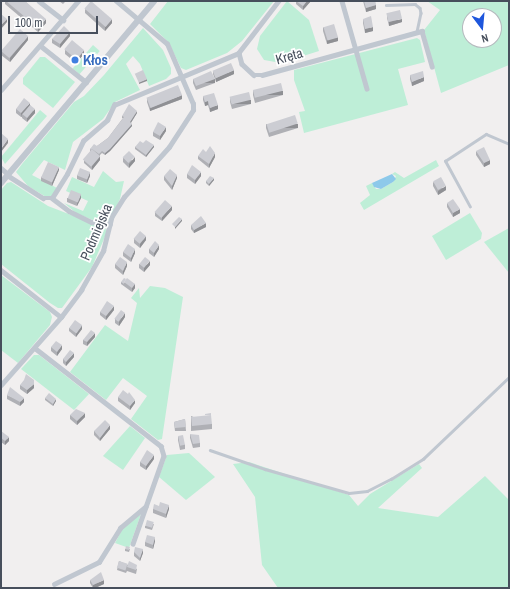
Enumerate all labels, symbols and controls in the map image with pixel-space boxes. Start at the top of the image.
scale bar [10,8,100,34]
north arrow [462,8,502,48]
text: 100 m [15,15,42,31]
text: N [480,31,490,46]
street label: Kręta [273,44,305,68]
place label: Kłos [83,52,108,68]
marker: Kłos [70,55,80,65]
street label: Podmiejska [77,201,115,263]

